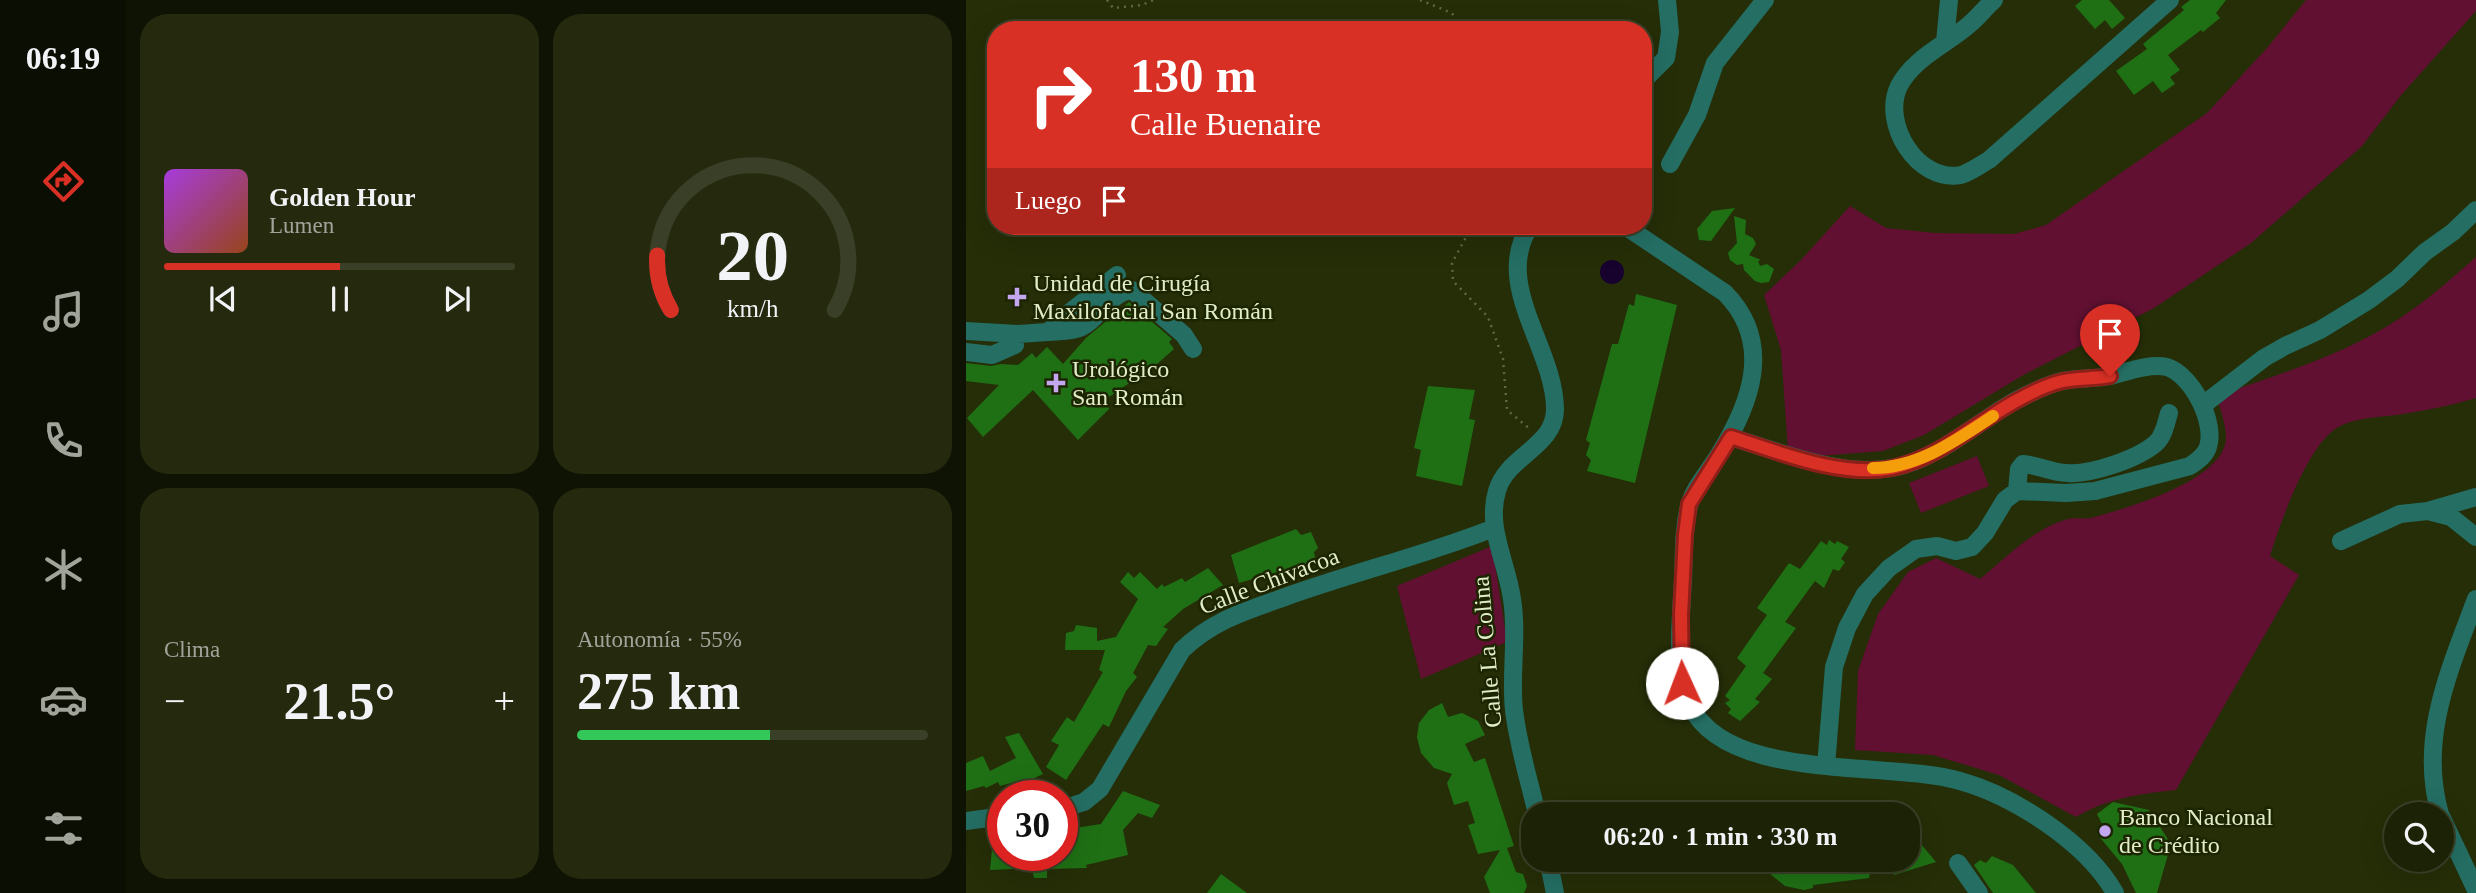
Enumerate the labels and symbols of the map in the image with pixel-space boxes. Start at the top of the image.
place label: Unidad de Cirugía Maxilofacial San Román [1033,270,1273,324]
marker: Unidad de Cirugía Maxilofacial San Román [1007,287,1027,307]
pin [2080,304,2140,376]
place label: Urológico San Román [1072,356,1183,410]
marker: Urológico San Román [1046,373,1066,393]
street label: Calle Chivacoa [1196,542,1343,620]
street label: Calle La Colina [1467,575,1507,729]
position arrow [1645,646,1719,720]
speed limit sign: 30 [987,780,1078,871]
place label: Banco Nacional de Crédito [2119,804,2273,858]
marker: Banco Nacional de Crédito [2097,823,2113,839]

